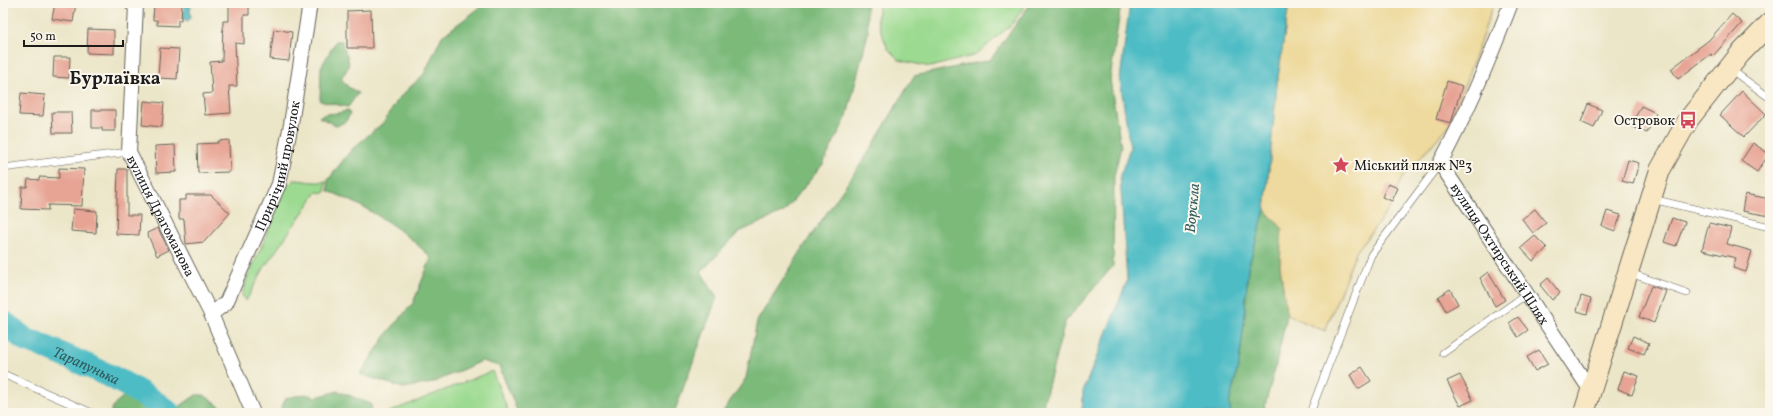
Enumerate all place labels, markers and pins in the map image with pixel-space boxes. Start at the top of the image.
bus stop icon: Островок [1678,110,1698,130]
place label: Островок [1614,112,1676,131]
place icon: Міський пляж №3 [1331,155,1351,175]
place label: Міський пляж №3 [1354,157,1472,176]

